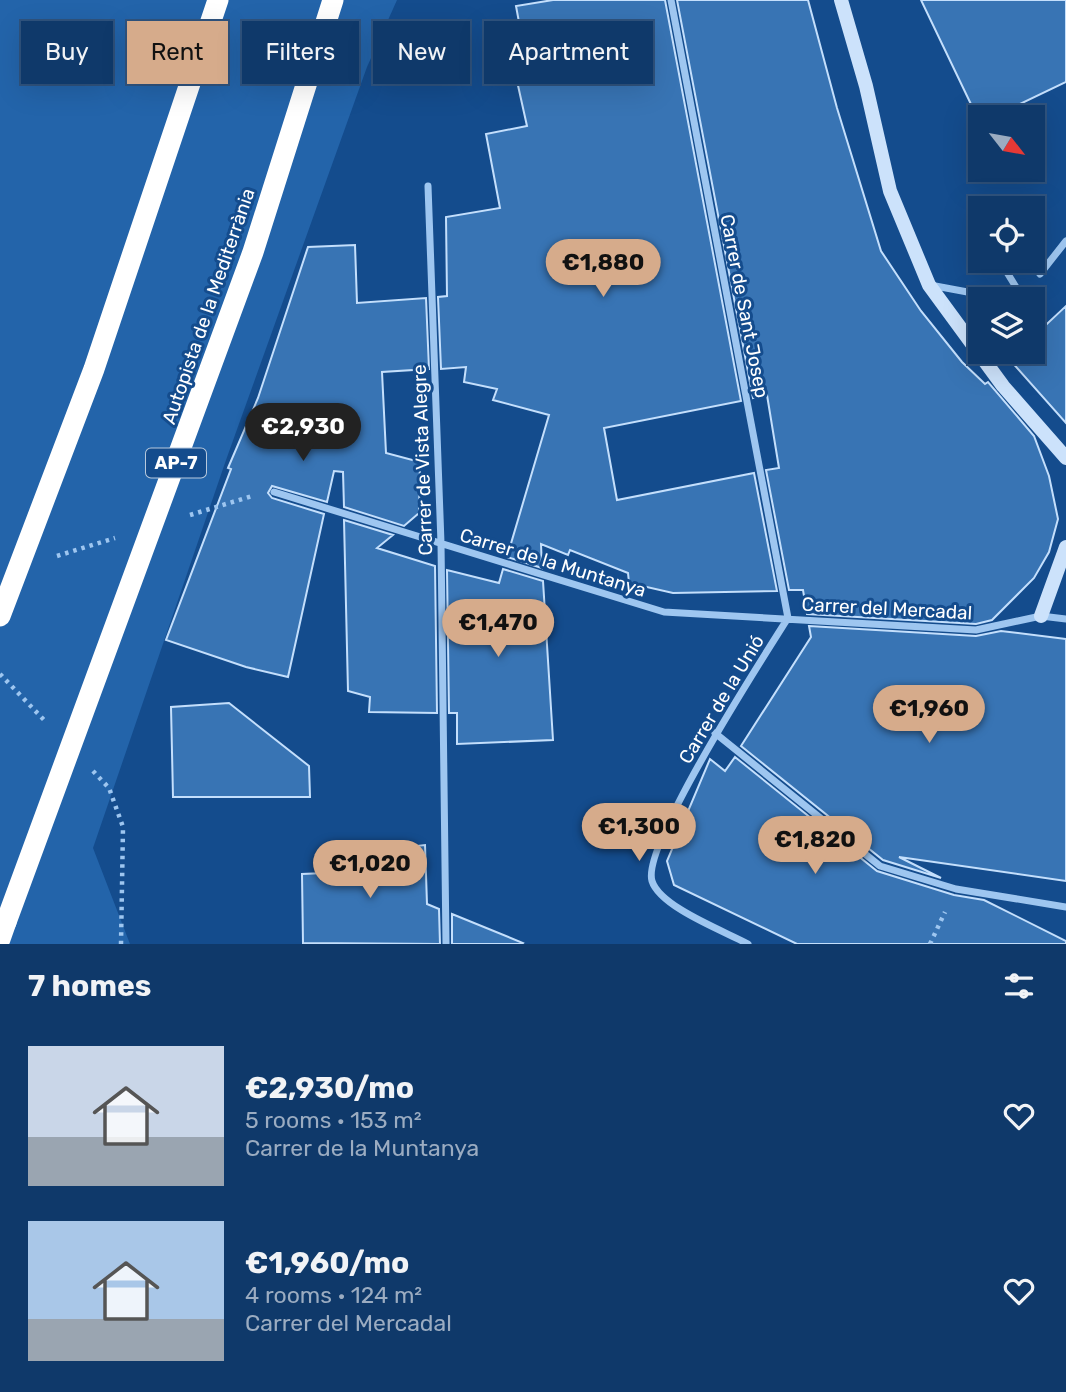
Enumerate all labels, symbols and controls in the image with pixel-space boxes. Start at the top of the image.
chip: Buy [21,21,113,84]
chip: Rent [127,21,228,84]
chip: Filters [242,21,359,84]
chip: New [373,21,470,84]
chip: Apartment [484,21,653,84]
north arrow [968,105,1045,182]
map controls [968,105,1045,364]
street label: Autopista de la Mediterrània [157,185,260,427]
button: locate [968,196,1045,273]
street label: Carrer de Sant Josep [715,212,774,400]
pin: €1,880 [546,240,660,299]
text: €1,880 [562,248,644,276]
button: layers [968,287,1045,364]
street label: Carrer de Vista Alegre [408,364,437,556]
pin: €2,930 [246,404,360,463]
text: €2,930 [261,412,345,440]
road number: AP-7 [146,448,206,477]
street label: Carrer de la Muntanya [457,523,649,602]
street label: Carrer del Mercadal [801,593,973,624]
pin: €1,470 [441,600,555,659]
text: €1,470 [458,608,538,636]
street label: Carrer de la Unió [674,631,769,768]
pin: €1,960 [872,686,986,745]
text: €1,960 [889,694,969,722]
pin: €1,300 [582,804,696,863]
text: €1,300 [598,812,680,840]
pin: €1,820 [758,816,872,876]
text: €1,820 [774,825,856,853]
pin: €1,020 [313,841,427,900]
text: €1,020 [329,849,411,877]
icon: filters [1000,967,1038,1005]
text: 7 homes [28,968,151,1004]
text: €2,930/mo [245,1070,414,1106]
icon: home [84,1074,168,1158]
icon: heart [1000,1097,1038,1135]
text: 5 rooms · 153 m² [245,1106,422,1134]
text: Carrer de la Muntanya [245,1134,479,1162]
text: €1,960/mo [245,1245,409,1281]
icon: home [84,1249,168,1333]
icon: heart [1000,1272,1038,1310]
text: 4 rooms · 124 m² [245,1281,422,1309]
text: Carrer del Mercadal [245,1309,452,1337]

